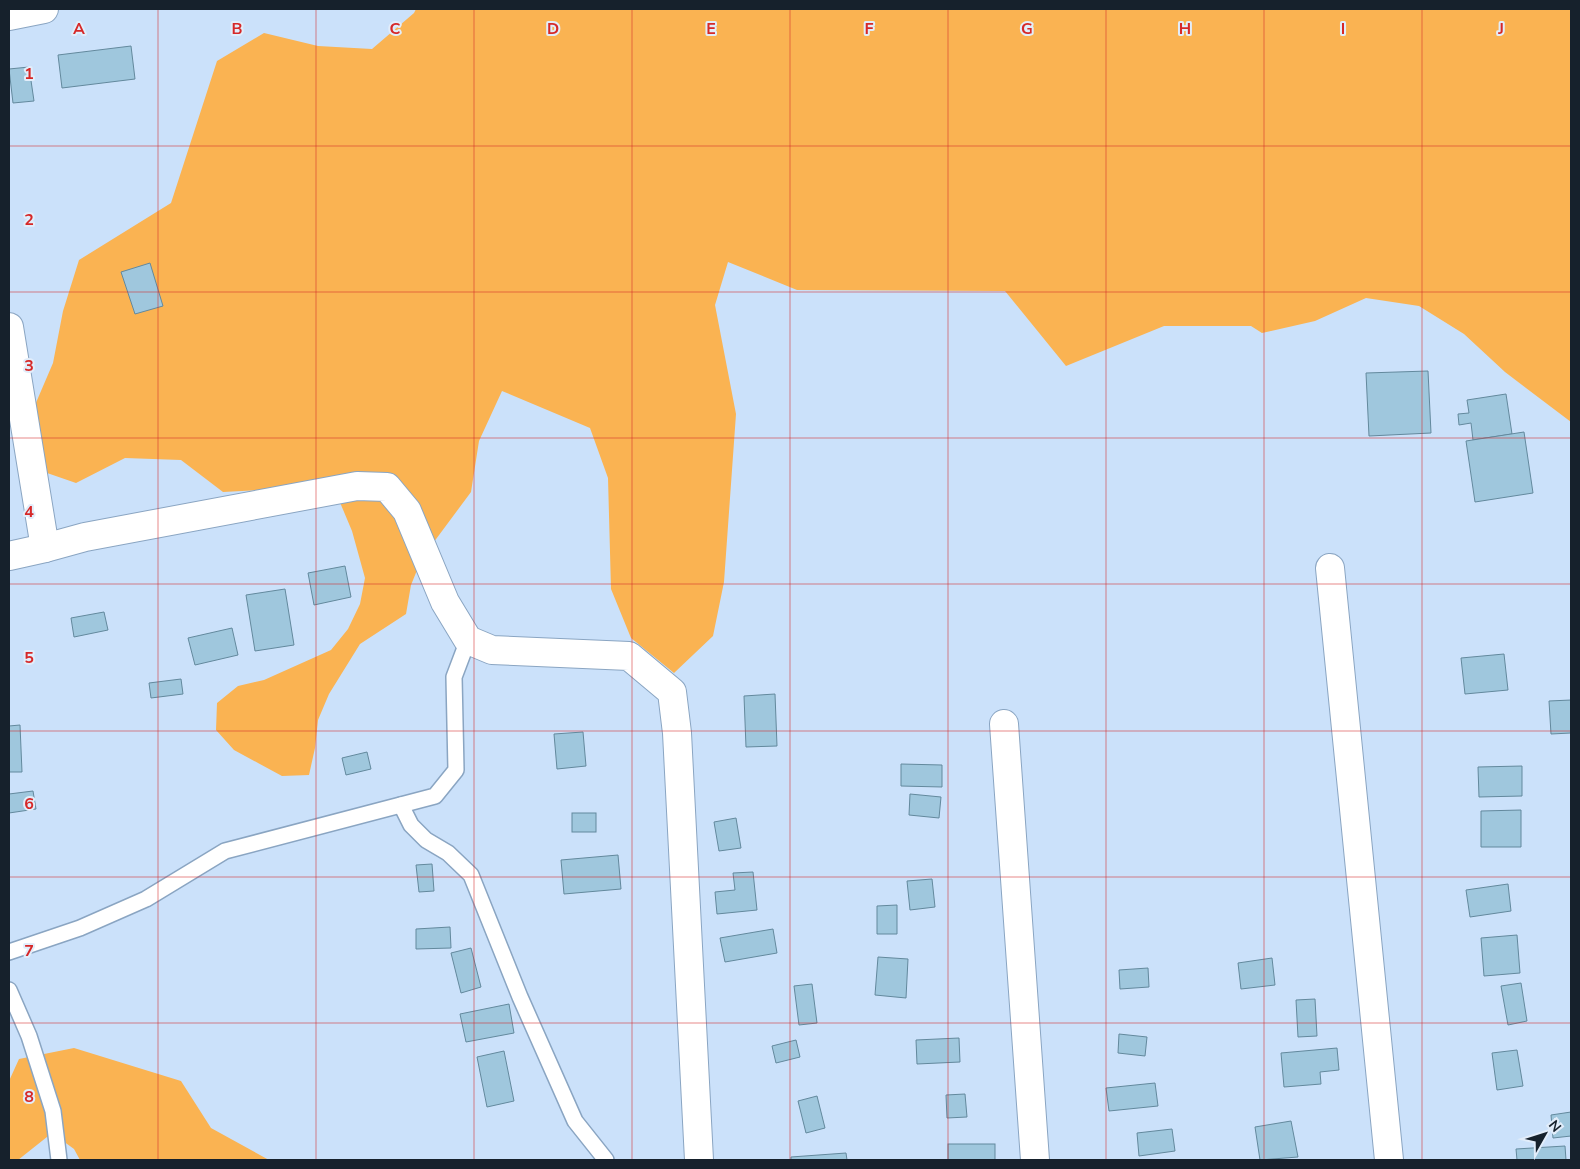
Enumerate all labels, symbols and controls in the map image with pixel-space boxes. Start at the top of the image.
text: A [73,18,85,40]
text: B [231,18,243,40]
text: C [390,18,401,40]
text: D [547,18,559,40]
text: E [706,18,716,40]
text: F [865,18,874,40]
text: G [1021,18,1033,40]
text: H [1179,18,1191,40]
text: I [1341,18,1345,40]
text: J [1497,18,1504,40]
text: 1 [24,63,34,85]
text: 2 [24,209,34,231]
text: 3 [24,355,34,377]
text: 4 [24,501,34,523]
text: 5 [24,647,34,669]
text: 6 [24,793,34,815]
text: 7 [24,940,34,962]
text: 8 [24,1086,34,1108]
north arrow [1520,1109,1570,1159]
text: N [1544,1116,1565,1136]

